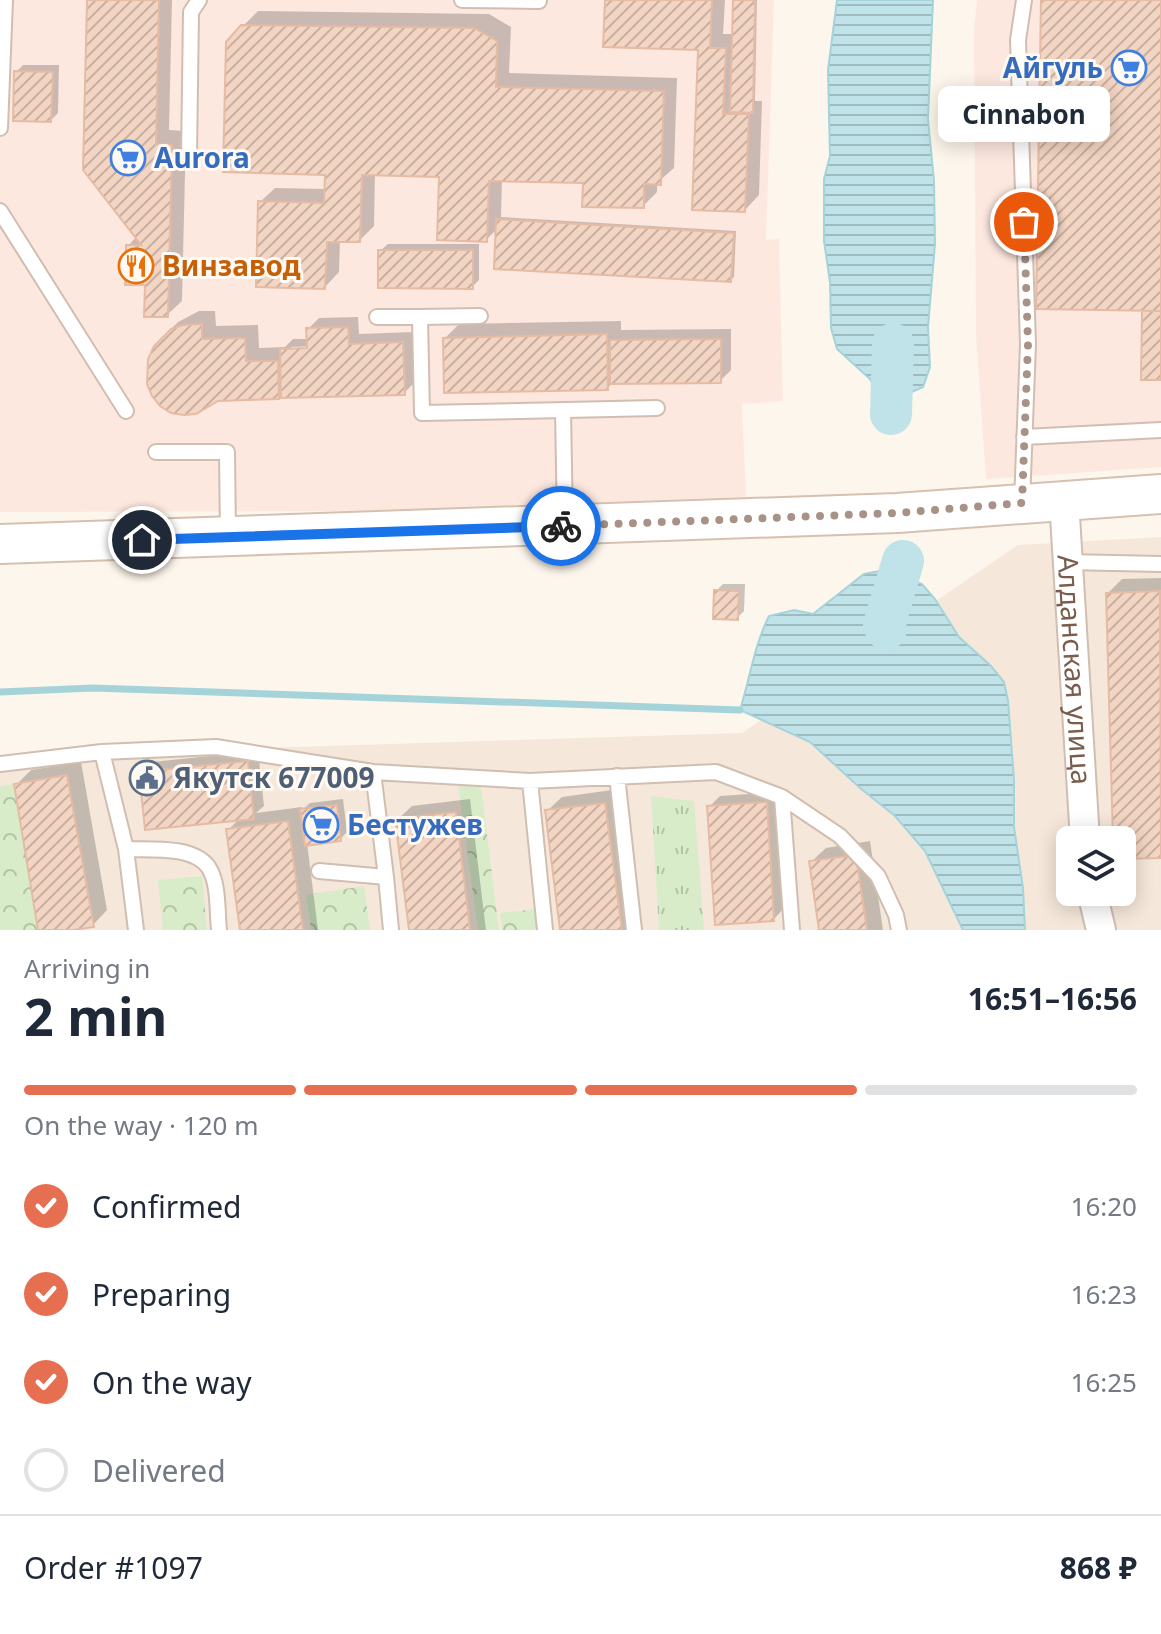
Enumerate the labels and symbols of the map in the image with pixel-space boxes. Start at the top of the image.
place label: Айгуль [1003,48,1103,86]
supermarket icon: Айгуль [1110,49,1148,87]
callout: Cinnabon [938,86,1110,142]
place label: Aurora [154,138,250,176]
supermarket icon: Aurora [109,139,147,177]
pin [990,188,1058,256]
place label: Винзавод [162,246,301,284]
restaurant icon: Винзавод [117,247,155,285]
courier [521,486,601,566]
pin [108,506,176,574]
street label: Алданская улица [1049,553,1102,786]
place label: Якутск 677009 [173,758,374,796]
public building icon: Якутск 677009 [128,759,166,797]
place label: Бестужев [347,805,483,843]
supermarket icon: Бестужев [302,806,340,844]

